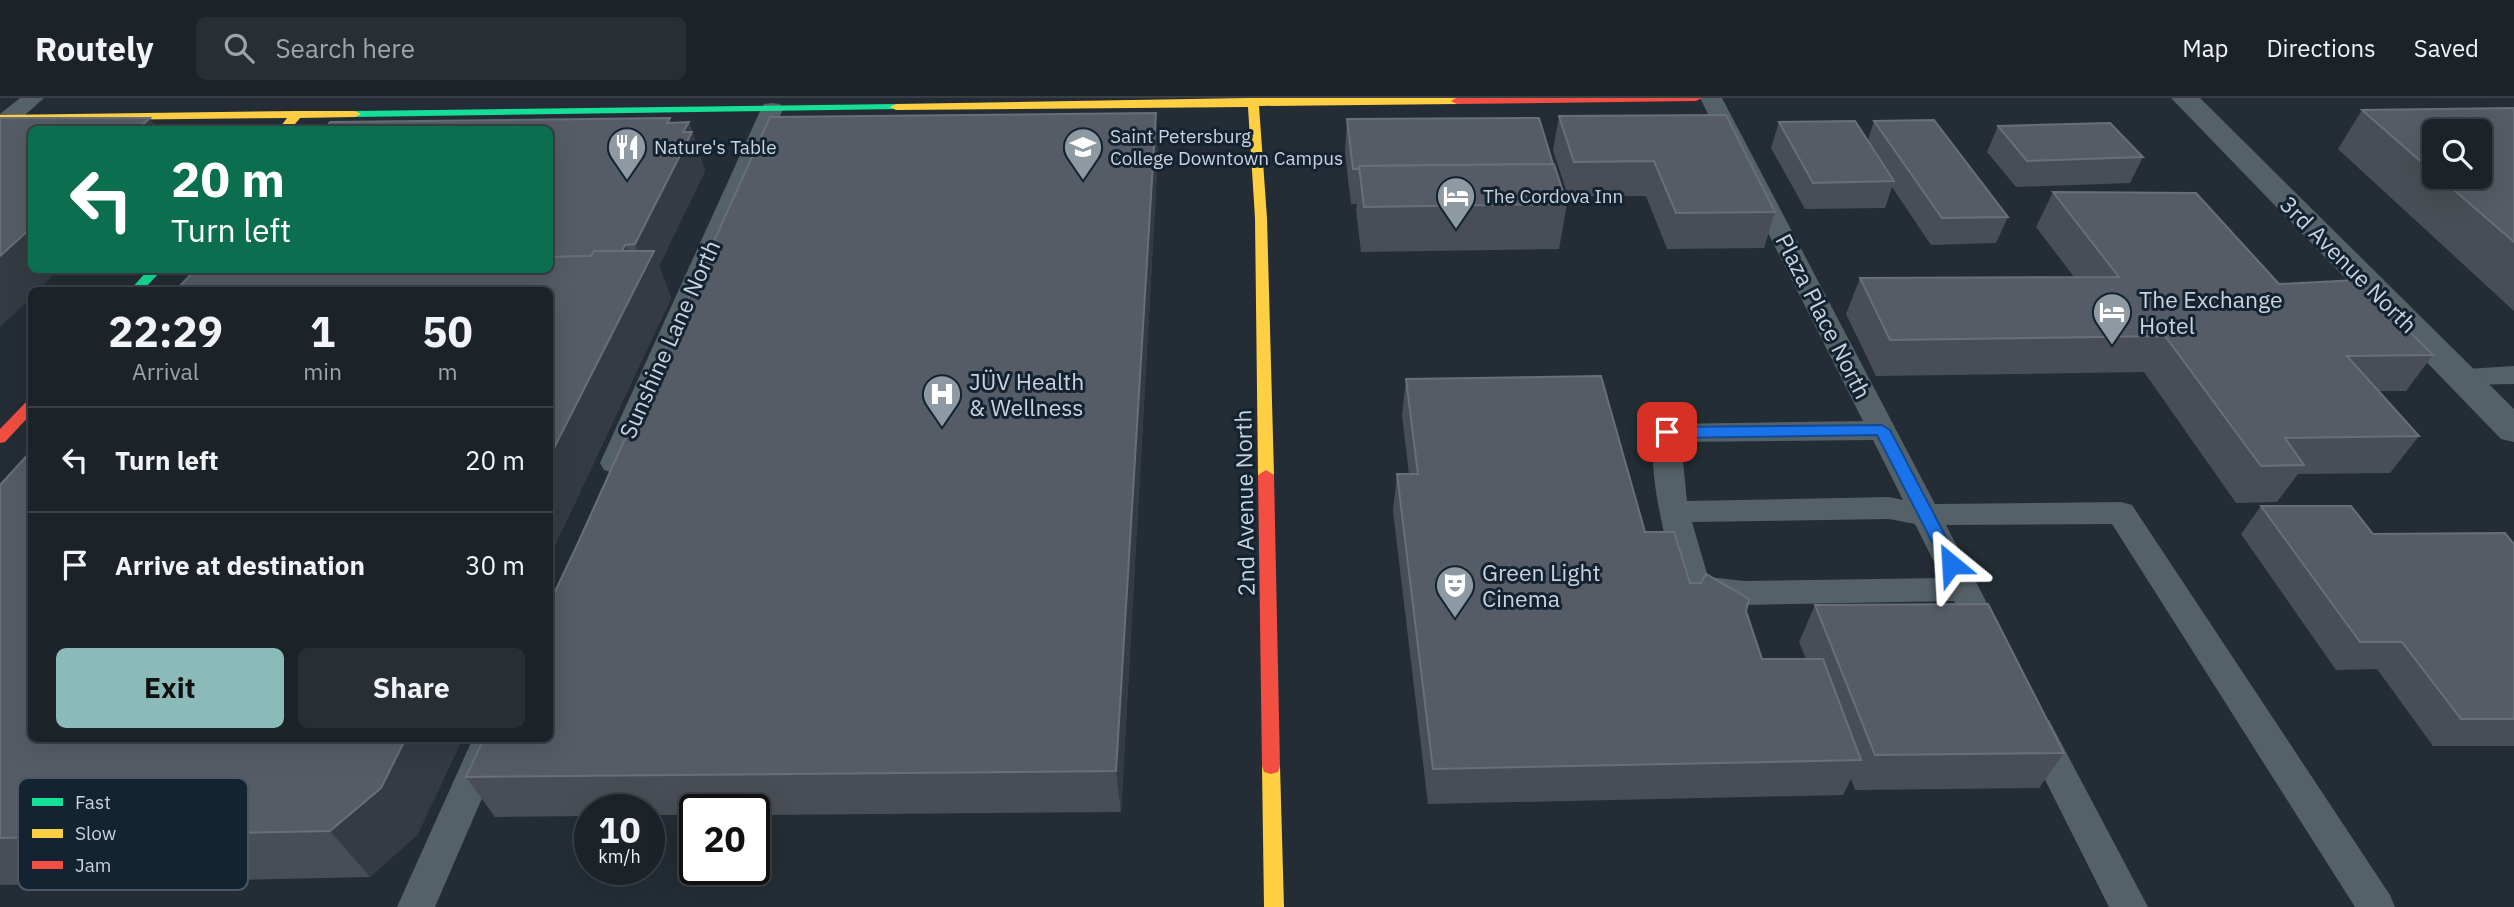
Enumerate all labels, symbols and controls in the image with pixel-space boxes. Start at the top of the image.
search box [196,17,686,80]
text: Routely [35,27,154,70]
icon: search [220,29,258,67]
text: Search here [276,31,415,65]
text: Map [2182,32,2228,64]
text: Directions [2266,32,2376,64]
text: Saved [2414,32,2479,64]
map controls [2422,119,2492,189]
button: search [2422,119,2492,189]
place label: Saint Petersburg College Downtown Campus [1110,124,1343,170]
restaurant icon: Nature's Table [606,126,648,181]
school or university icon: Saint Petersburg College Downtown Campus [1062,126,1104,181]
place label: Nature's Table [654,135,777,159]
text: 20 m [171,147,285,210]
icon: left [56,154,147,245]
hotel icon: The Cordova Inn [1435,175,1477,230]
place label: The Cordova Inn [1483,184,1623,208]
street label: 3rd Avenue North [2274,189,2424,339]
text: Turn left [171,209,291,251]
street label: Plaza Place North [1769,228,1879,404]
street label: Sunshine Lane North [612,235,726,443]
place label: The Exchange Hotel [2139,284,2283,340]
hotel icon: The Exchange Hotel [2091,291,2133,346]
text: 22:29 [108,304,223,359]
text: 1 [310,304,335,359]
text: 50 [422,304,473,359]
text: Arrival [132,356,199,386]
text: min [303,356,342,386]
text: m [437,356,458,386]
place label: JÜV Health & Wellness [969,366,1084,422]
hospital icon: JÜV Health & Wellness [921,373,963,428]
pin [1637,402,1697,462]
street label: 2nd Avenue North [1227,409,1261,597]
icon: arrive [1648,413,1686,451]
icon: left [56,441,94,479]
text: Turn left [115,443,218,477]
text: 20 m [465,443,525,477]
position arrow [1914,527,1988,601]
icon: arrive [56,546,94,584]
text: Arrive at destination [115,548,365,582]
text: 30 m [465,548,525,582]
place label: Green Light Cinema [1482,557,1601,613]
theatre icon: Green Light Cinema [1434,564,1476,619]
button: Exit [56,648,284,728]
button: Share [298,648,525,728]
legend [18,778,248,890]
text: Fast [75,790,111,814]
speed limit sign: 20 [679,794,770,885]
text: 10 [598,807,641,853]
text: Slow [75,821,116,845]
text: km/h [598,845,641,868]
text: Jam [75,853,111,877]

